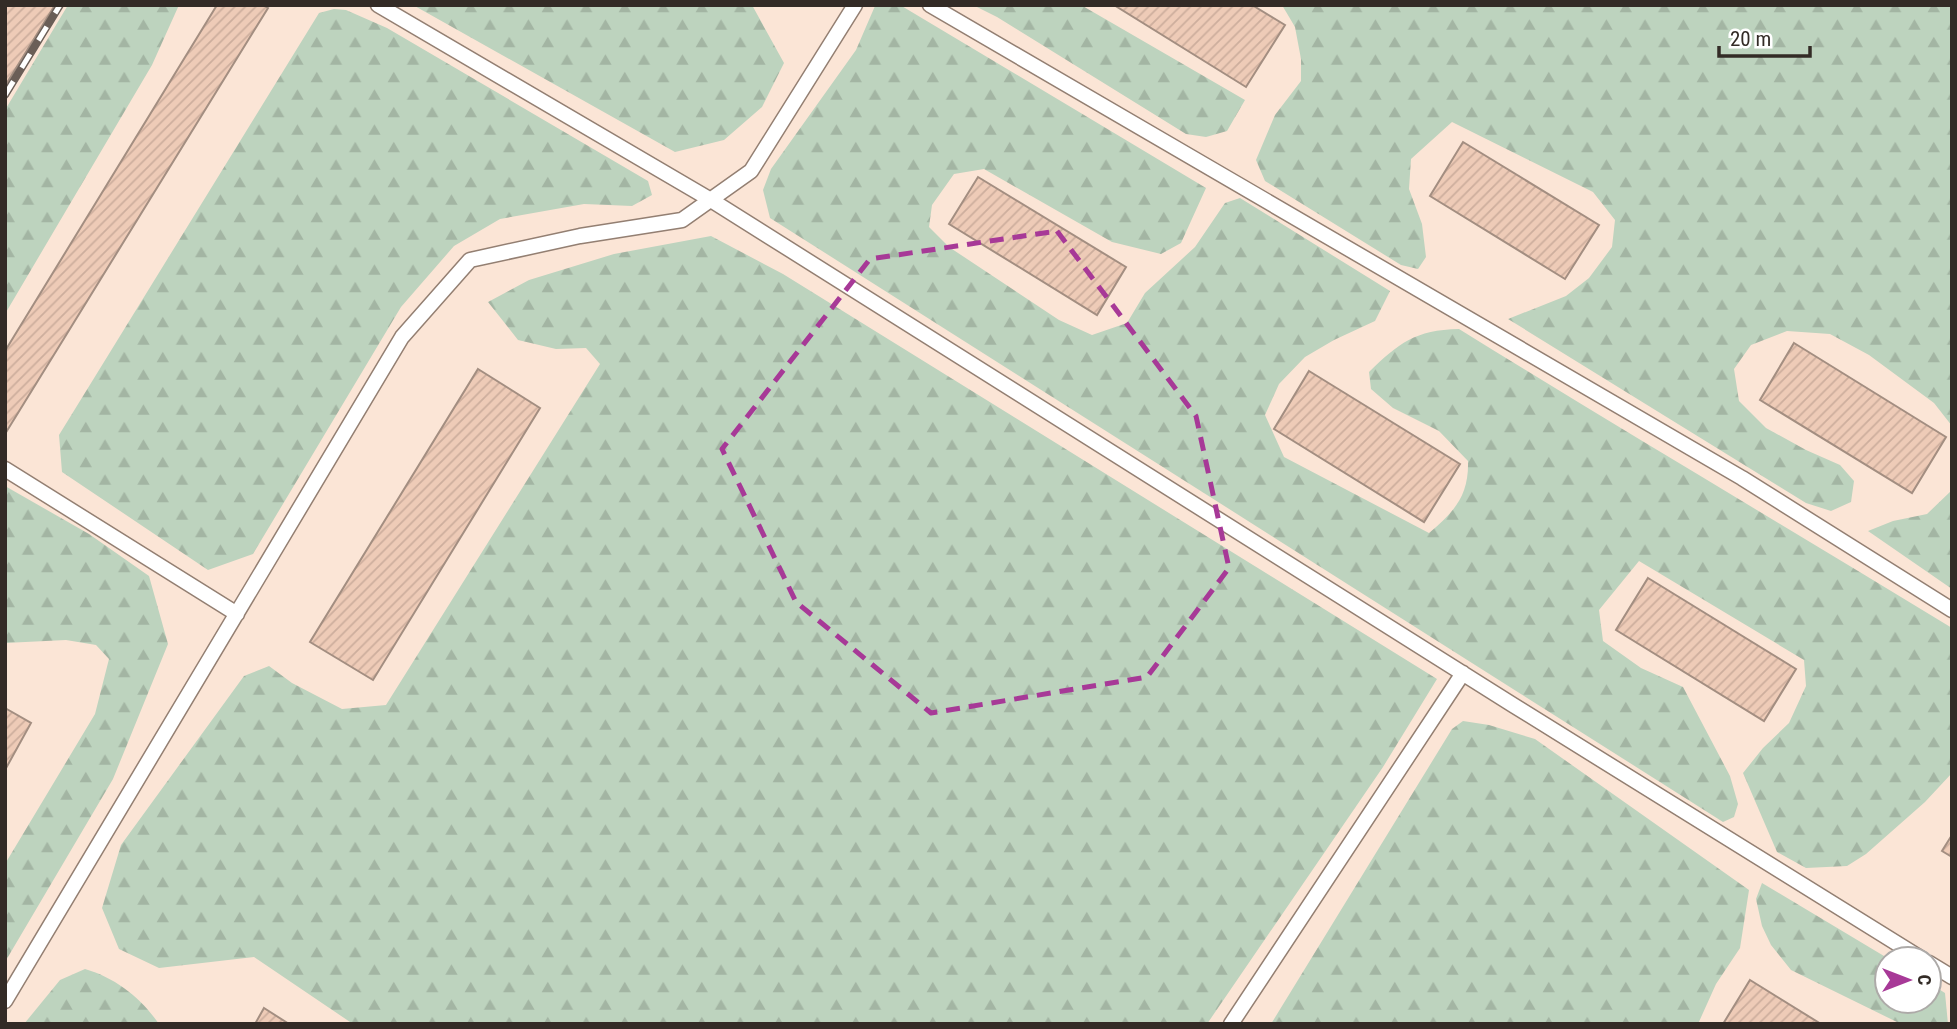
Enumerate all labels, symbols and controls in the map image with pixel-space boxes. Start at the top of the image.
scale bar [1719,14,1810,58]
text: 20 m [1730,27,1771,51]
north arrow [1873,945,1943,1015]
text: С [1913,975,1936,986]

